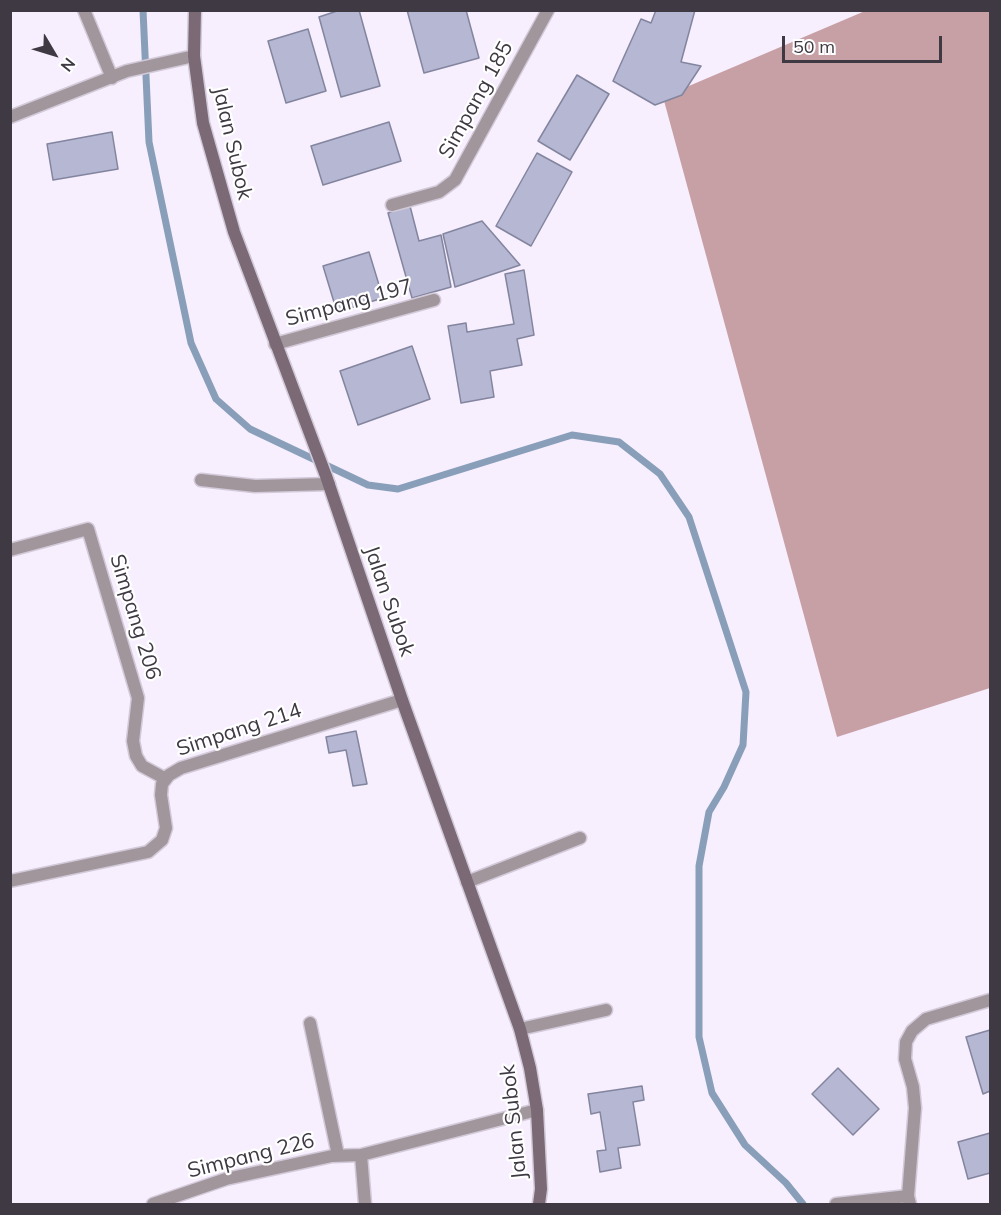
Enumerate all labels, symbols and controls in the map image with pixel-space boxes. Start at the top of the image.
north arrow [24,24,84,84]
scale bar [785,24,946,62]
text: 50 m [793,35,835,58]
street label: Simpang 185 [433,37,519,163]
text: N [57,54,80,76]
street label: Jalan Subok [207,84,257,202]
street label: Simpang 197 [283,274,415,332]
street label: Jalan Subok [358,542,420,660]
street label: Simpang 206 [104,551,166,683]
street label: Simpang 214 [173,698,305,762]
street label: Jalan Subok [495,1063,533,1181]
street label: Simpang 226 [185,1128,317,1184]

